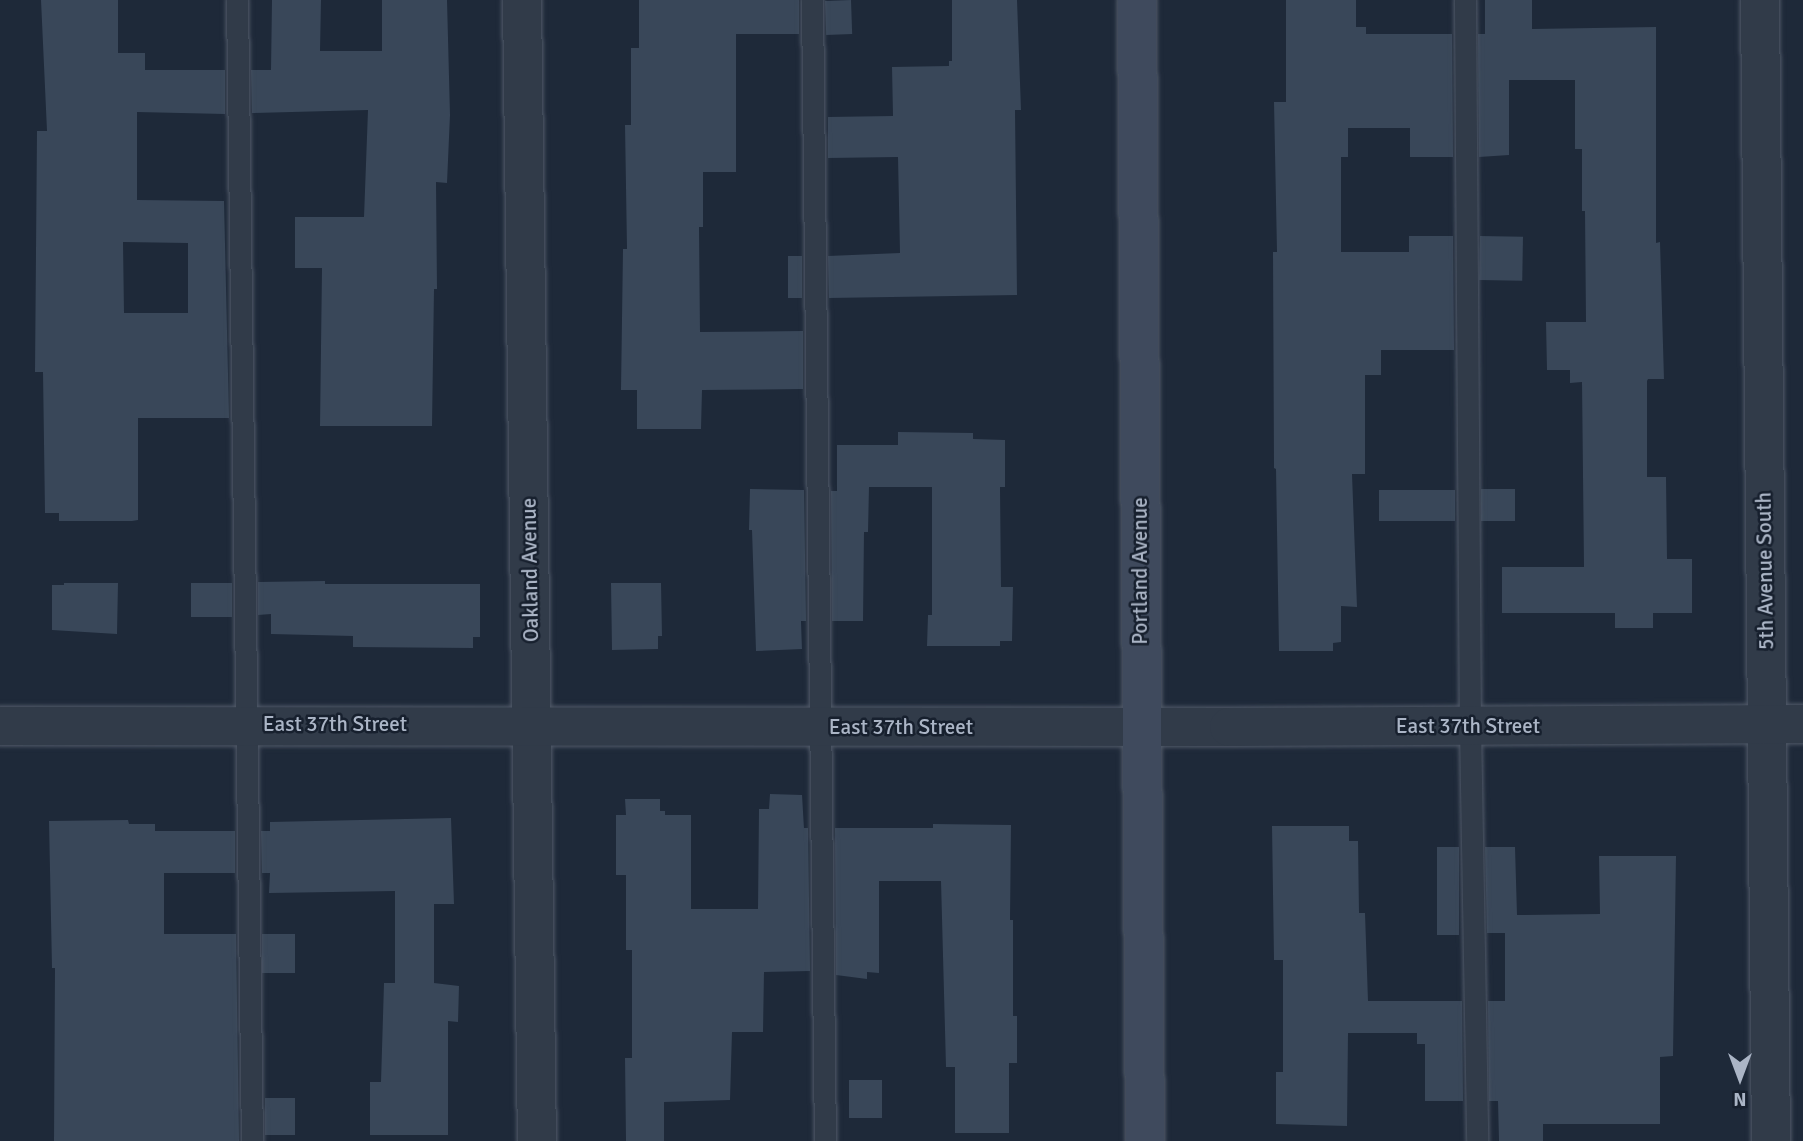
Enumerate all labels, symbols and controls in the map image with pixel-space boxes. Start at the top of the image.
street label: 5th Avenue South [1751,492,1779,650]
street label: Portland Avenue [1127,497,1153,645]
street label: Oakland Avenue [516,498,544,642]
street label: East 37th Street [263,711,407,737]
street label: East 37th Street [1396,713,1540,739]
street label: East 37th Street [829,714,973,740]
north arrow [1705,1043,1775,1113]
text: N [1733,1087,1747,1111]

